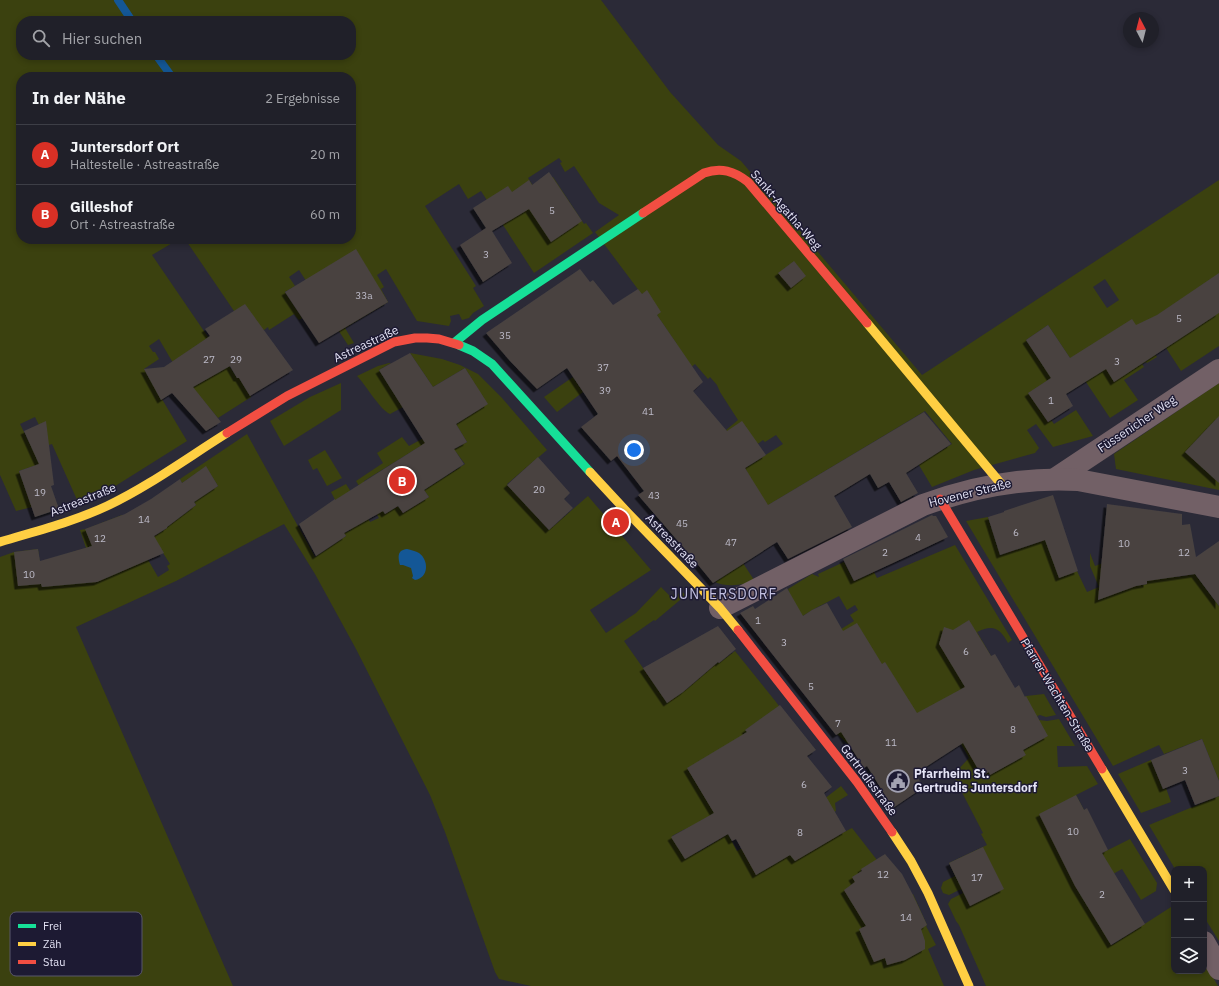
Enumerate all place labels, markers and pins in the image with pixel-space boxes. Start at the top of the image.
pin: B [389,466,415,496]
pin: A [603,507,629,537]
place label: Pfarrheim St. Gertrudis Juntersdorf [914,766,1038,795]
public building icon: Pfarrheim St. Gertrudis Juntersdorf [885,768,911,794]

